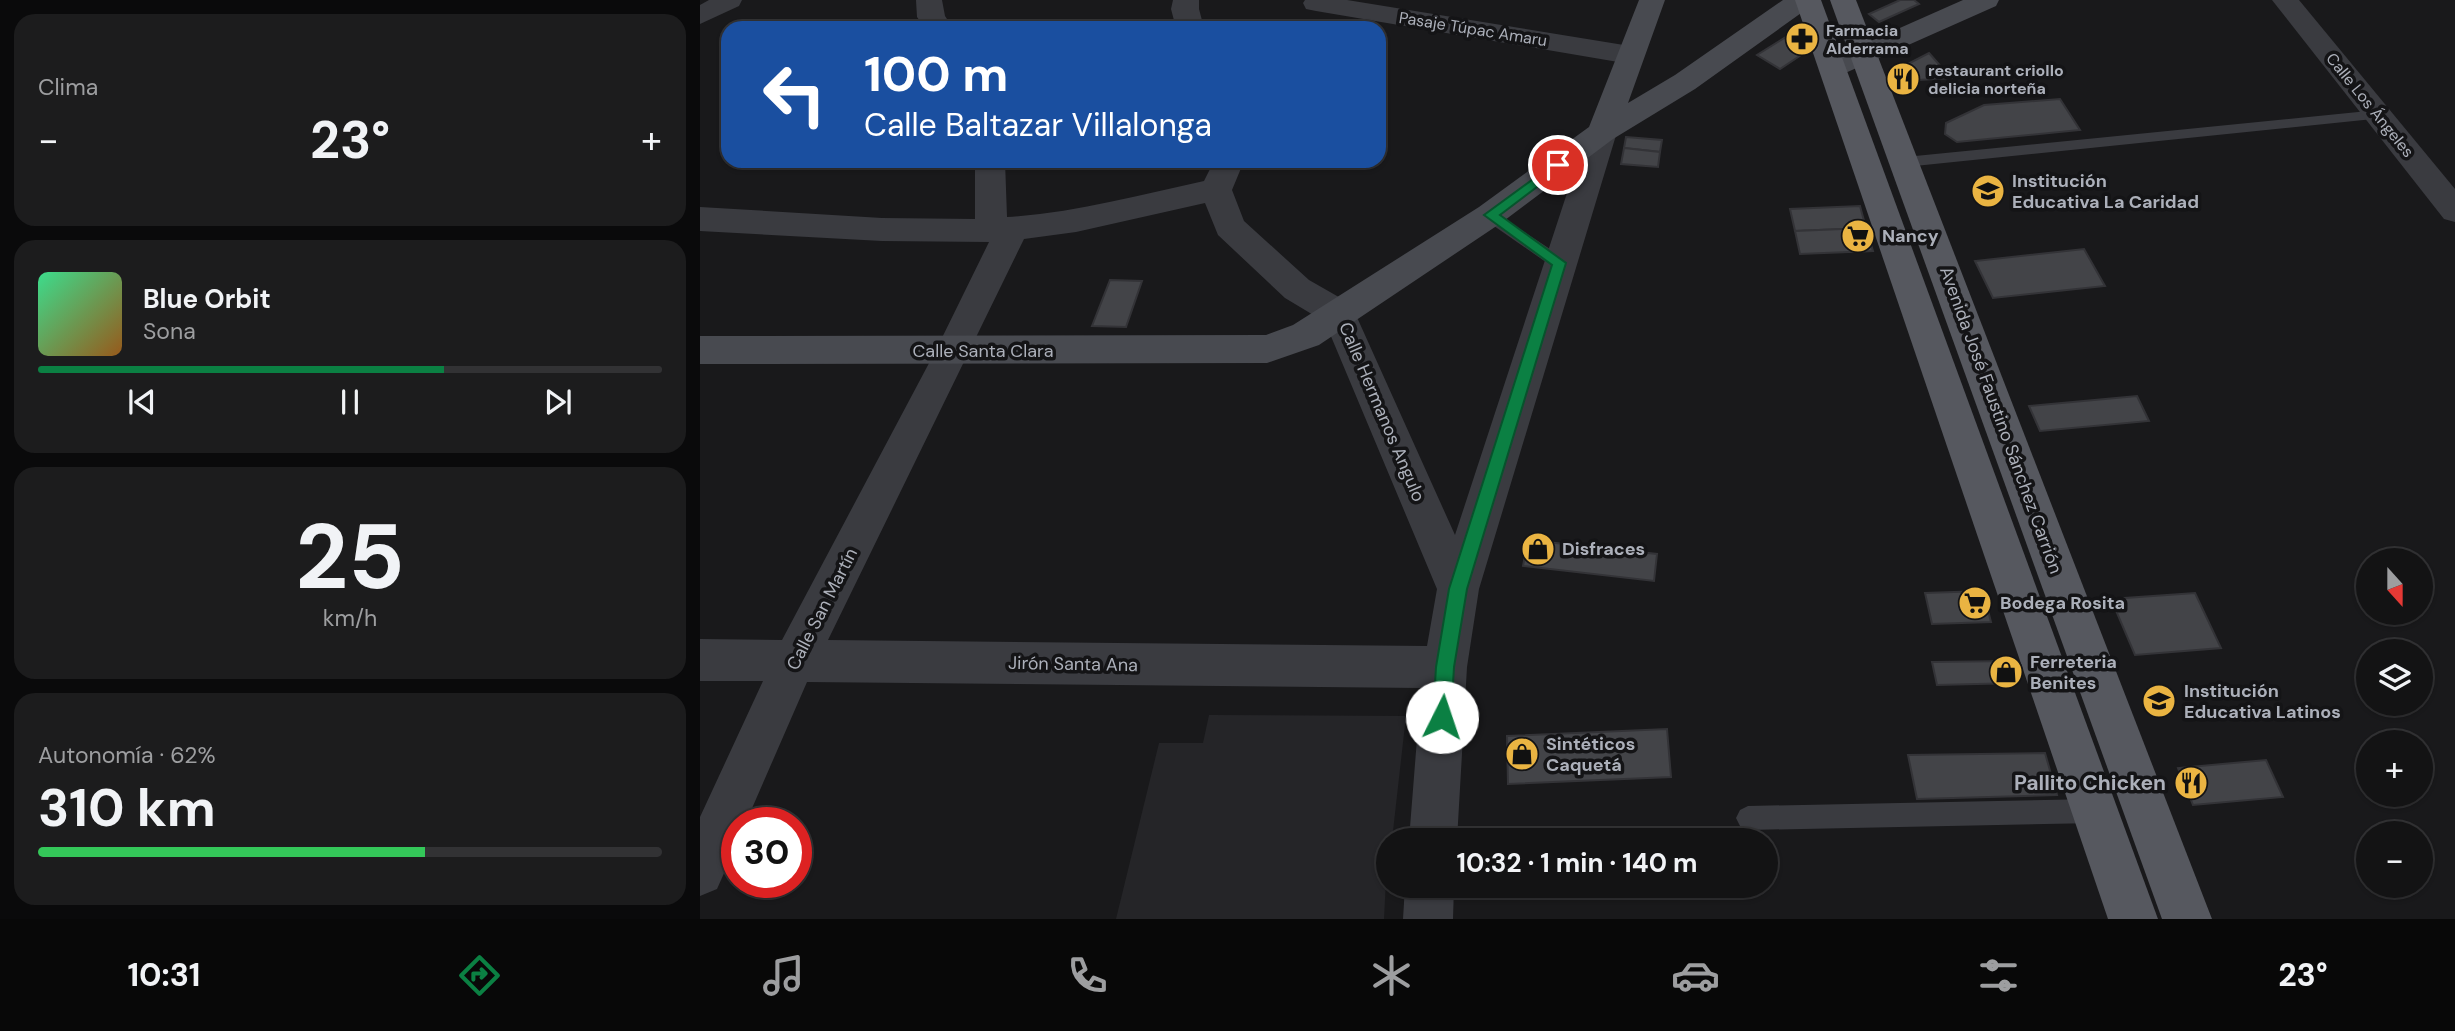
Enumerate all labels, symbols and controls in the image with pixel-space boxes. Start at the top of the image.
street label: Pasaje Túpac Amaru [1397,7,1549,51]
pharmacy icon: Farmacia Alderrama [1783,20,1821,58]
place label: Farmacia Alderrama [1826,20,1909,59]
text: 100 m [864,42,1008,106]
street label: Calle Los Ángeles [2321,48,2419,162]
icon: left [749,49,840,140]
restaurant icon: restaurant criollo delicia norteña [1884,60,1922,98]
place label: restaurant criollo delicia norteña [1928,60,2064,99]
text: Clima [38,72,98,102]
text: Calle Baltazar Villalonga [864,104,1212,146]
text: 23° [310,106,390,174]
text: − [38,115,59,165]
text: + [641,115,662,165]
pin [1528,135,1588,195]
icon: arrive [1539,146,1577,184]
place label: Institución Educativa La Caridad [2012,169,2199,214]
school or university icon: Institución Educativa La Caridad [1969,172,2007,210]
supermarket icon: Nancy [1839,217,1877,255]
place label: Nancy [1882,224,1939,248]
street label: Avenida José Faustino Sánchez Carrión [1934,263,2068,577]
text: Blue Orbit [143,282,271,316]
text: Sona [143,316,196,346]
street label: Calle Hermanos Angulo [1333,319,1431,505]
street label: Calle Santa Clara [912,339,1054,363]
icon: previous [123,383,161,421]
icon: pause [331,383,369,421]
icon: next [539,383,577,421]
text: 25 [295,498,405,616]
shop icon: Disfraces [1519,530,1557,568]
place label: Disfraces [1562,537,1645,561]
street label: Calle San Martín [781,544,863,674]
north arrow [2356,548,2432,625]
map controls [2356,548,2433,898]
supermarket icon: Bodega Rosita [1956,584,1994,622]
place label: Bodega Rosita [2000,591,2125,615]
text: km/h [323,603,377,633]
button: layers [2356,639,2433,716]
place label: Ferreteria Benites [2030,650,2117,695]
street label: Jirón Santa Ana [1008,651,1138,677]
shop icon: Ferreteria Benites [1987,653,2025,691]
place label: Institución Educativa Latinos [2184,679,2341,724]
position arrow [1405,680,1479,754]
school or university icon: Institución Educativa Latinos [2140,682,2178,720]
button: + [2356,730,2433,807]
place label: Sintéticos Caquetá [1546,732,1635,777]
shop icon: Sintéticos Caquetá [1503,735,1541,773]
text: Autonomía · 62% [38,740,215,770]
restaurant icon: Pallito Chicken [2172,764,2210,802]
place label: Pallito Chicken [2014,769,2166,797]
text: 310 km [38,774,216,842]
speed limit sign: 30 [721,807,812,898]
button: − [2356,821,2433,898]
text: 10:32 · 1 min · 140 m [1456,846,1698,880]
icon: directions [455,951,504,1000]
icon: music [759,951,808,1000]
icon: phone [1063,951,1112,1000]
icon: climate [1367,951,1416,1000]
icon: car [1671,951,1720,1000]
icon: filters [1974,951,2023,1000]
text: 10:31 [127,954,200,996]
text: 23° [2278,954,2328,996]

